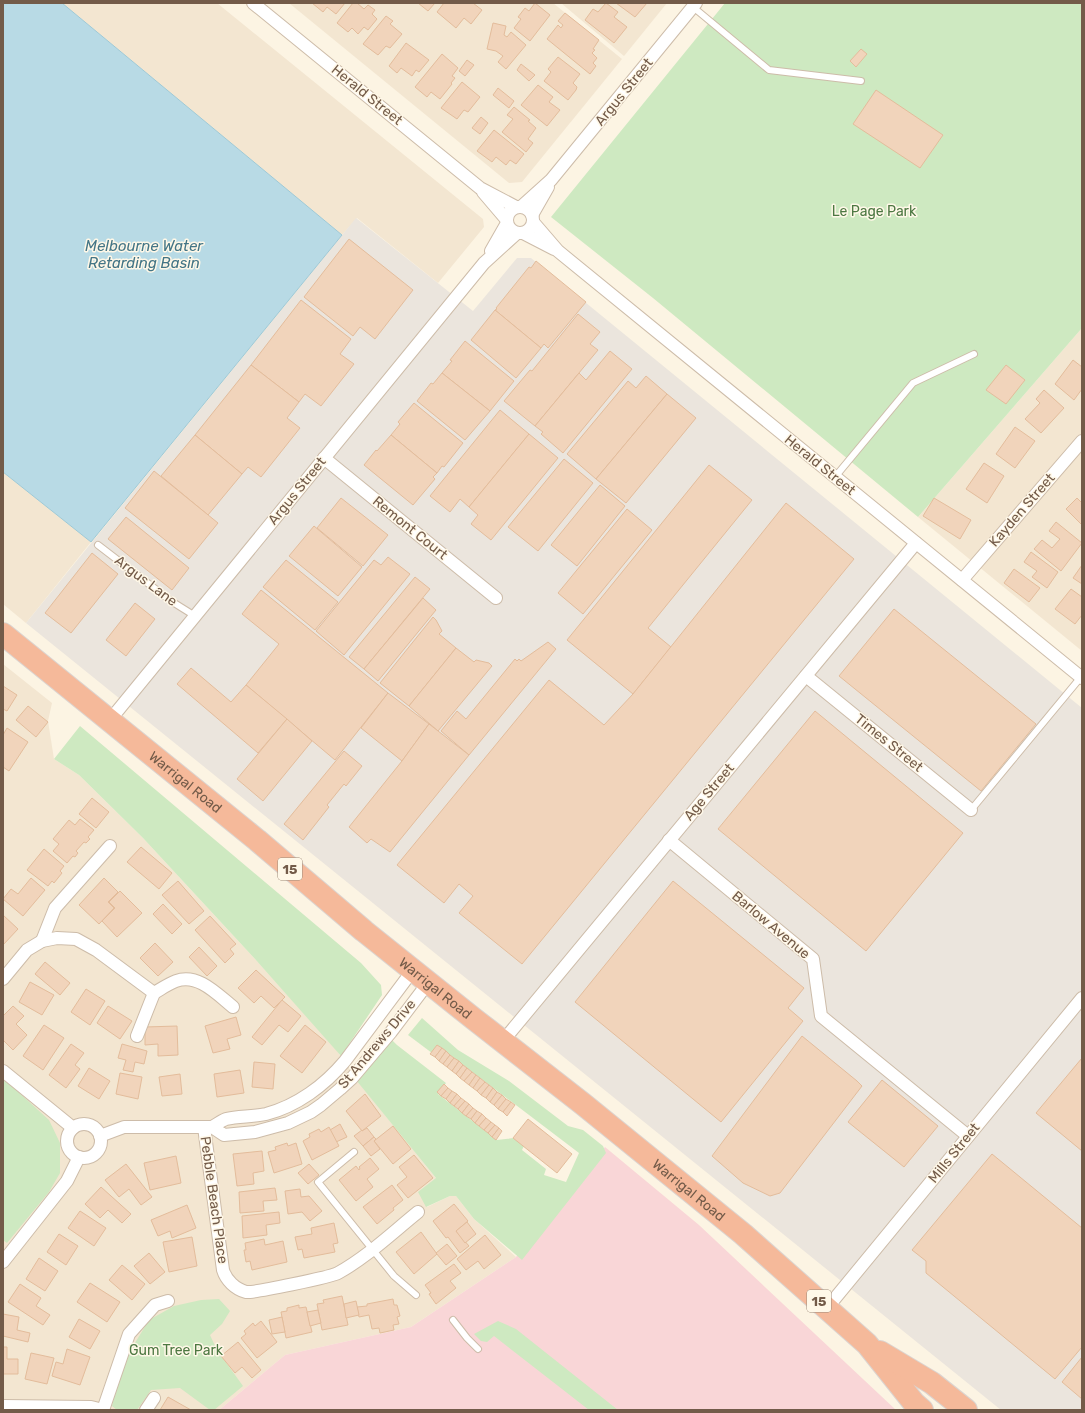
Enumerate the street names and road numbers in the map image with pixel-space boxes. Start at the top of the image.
street label: Argus Street [591,54,657,129]
street label: Herald Street [328,61,406,129]
street label: Herald Street [781,431,859,499]
street label: Argus Street [264,453,330,528]
street label: Kayden Street [985,469,1059,550]
street label: Remont Court [369,493,451,564]
street label: Argus Lane [111,552,181,610]
street label: Times Street [851,710,927,776]
street label: Warrigal Road [146,747,225,817]
street label: Age Street [680,760,738,824]
road number: 15 [278,858,302,880]
street label: Barlow Avenue [729,887,814,963]
street label: Warrigal Road [395,954,475,1023]
street label: St Andrews Drive [335,996,419,1092]
street label: Mills Street [925,1119,984,1186]
street label: Pebble Beach Place [197,1135,231,1265]
street label: Warrigal Road [649,1155,729,1225]
road number: 15 [807,1290,831,1312]

